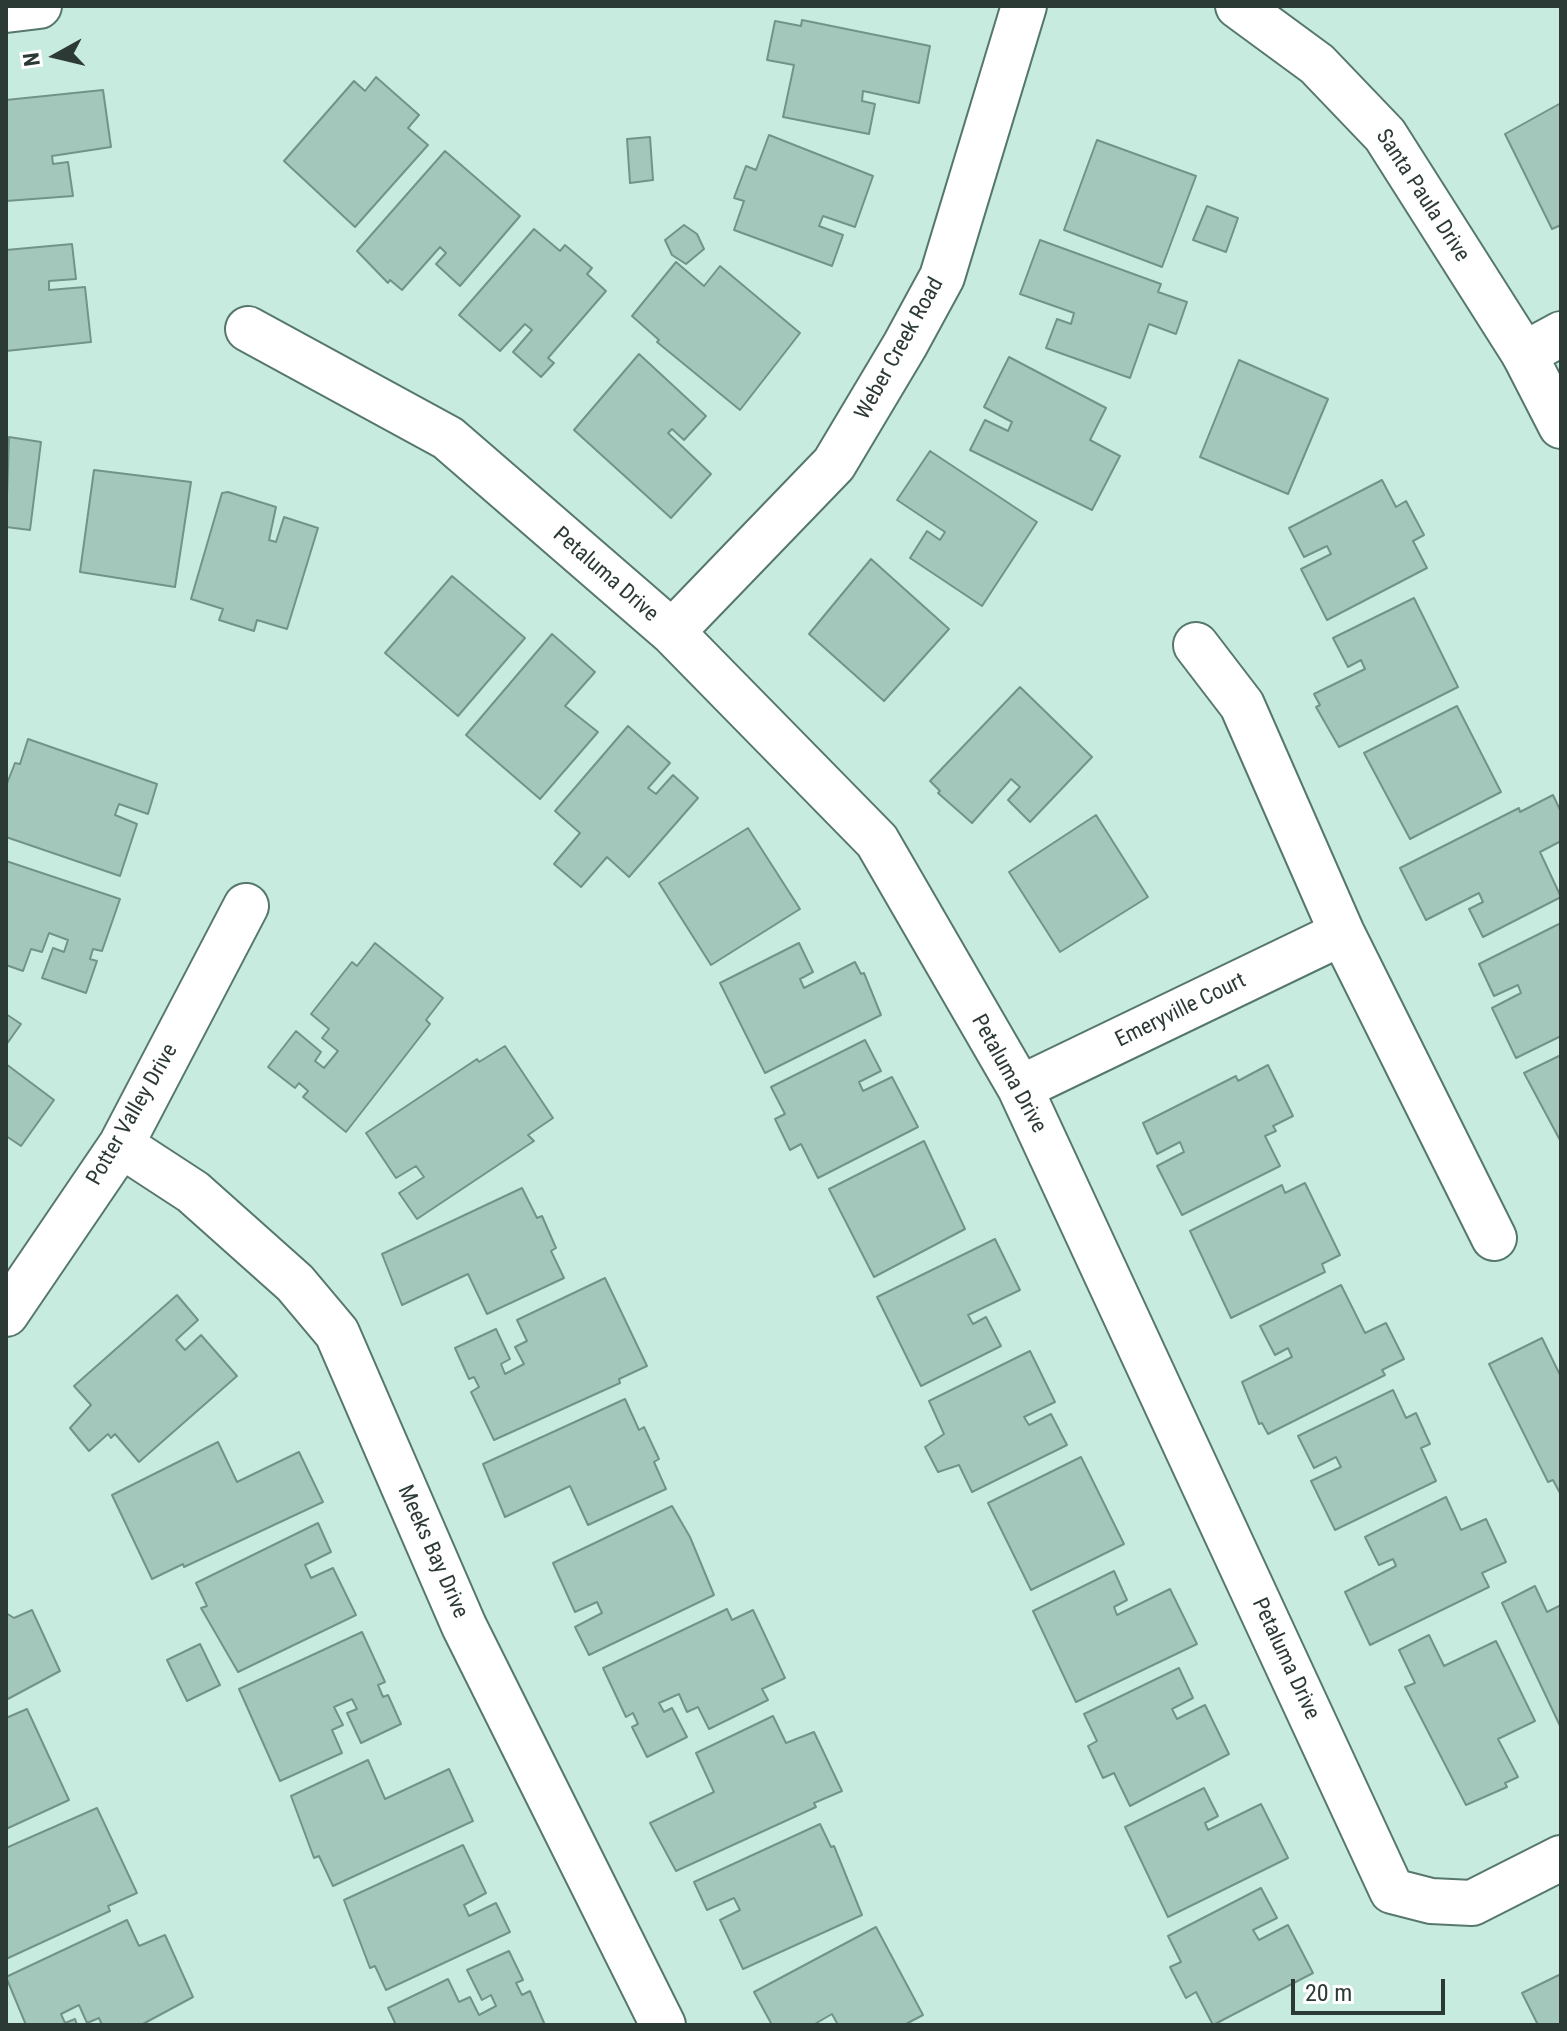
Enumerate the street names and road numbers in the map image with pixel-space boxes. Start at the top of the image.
street label: Santa Paula Drive [1369,125,1475,267]
street label: Weber Creek Road [850,273,950,425]
street label: Petaluma Drive [547,522,663,628]
street label: Emeryville Court [1112,968,1250,1054]
street label: Petaluma Drive [965,1010,1051,1138]
street label: Potter Valley Drive [82,1040,184,1190]
street label: Meeks Bay Drive [391,1481,473,1623]
street label: Petaluma Drive [1245,1594,1325,1724]

